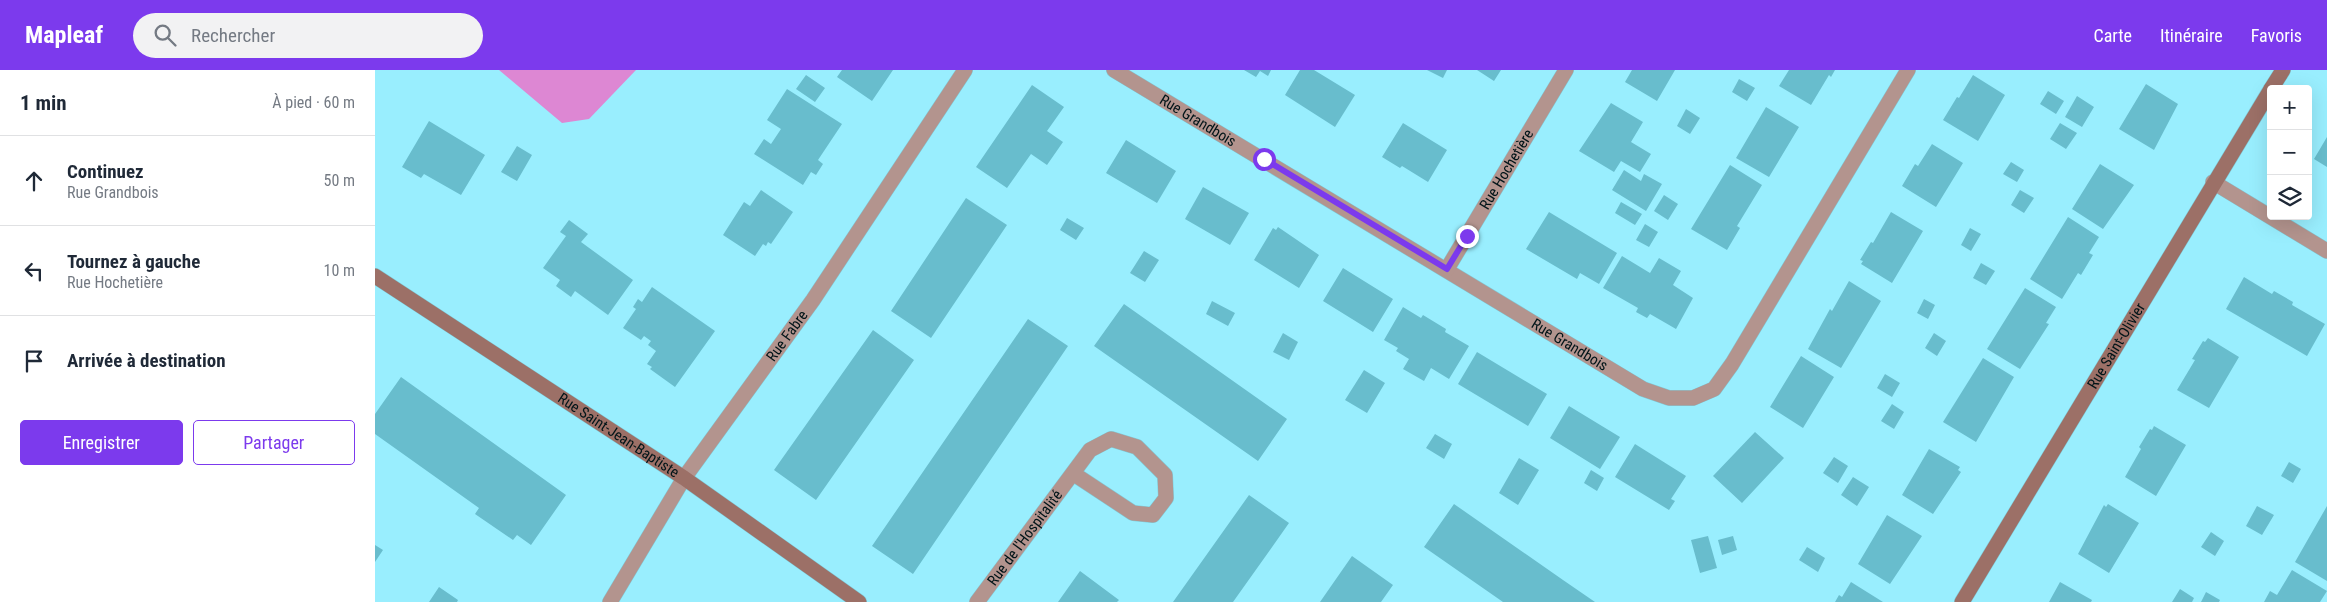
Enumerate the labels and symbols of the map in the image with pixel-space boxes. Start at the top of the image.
street label: Rue Grandbois [1156,91,1240,151]
street label: Rue Hochetière [1476,126,1537,213]
route start [1253,148,1276,171]
route end [1456,225,1479,248]
street label: Rue Saint-Olivier [2084,299,2149,392]
street label: Rue Fabre [763,307,812,365]
street label: Rue Grandbois [1528,315,1611,375]
street label: Rue Saint-Jean-Baptiste [555,389,683,481]
street label: Rue de l'Hospitalité [983,487,1066,589]

